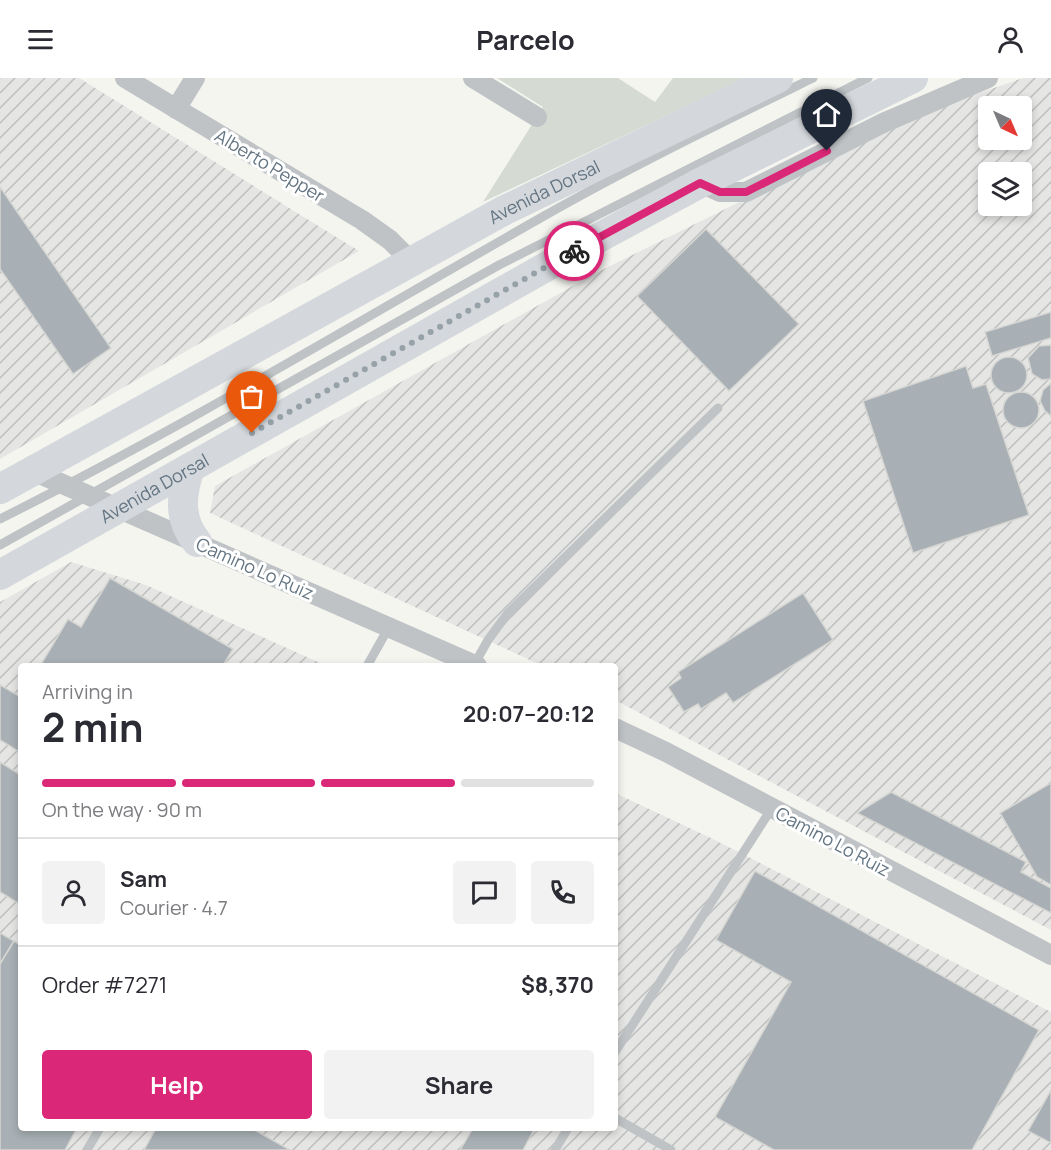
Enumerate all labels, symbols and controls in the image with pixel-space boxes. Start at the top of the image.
text: Parcelo [476,21,575,58]
icon: menu [24,23,57,56]
icon: person [994,23,1027,56]
pin [801,89,852,151]
north arrow [978,96,1032,150]
map controls [978,96,1032,216]
icon: home [810,98,843,131]
street label: Alberto Pepper [211,123,330,207]
street label: Avenida Dorsal [484,154,604,229]
button: layers [978,162,1032,216]
courier [544,221,604,281]
icon: bike [558,235,591,268]
pin [226,371,277,433]
icon: bag [235,380,268,413]
street label: Avenida Dorsal [95,448,213,528]
street label: Camino Lo Ruiz [192,531,318,605]
text: Arriving in [42,678,133,705]
text: 20:07–20:12 [463,699,594,729]
text: 2 min [42,700,143,754]
text: On the way · 90 m [42,796,202,823]
street label: Camino Lo Ruiz [772,801,894,881]
button: person [42,861,105,924]
button: chat [453,861,516,924]
button: phone [531,861,594,924]
text: Sam [120,864,167,894]
text: Courier · 4.7 [120,894,228,921]
text: Order #7271 [42,970,167,1000]
text: $8,370 [521,970,594,1000]
button: Help [42,1050,312,1119]
button: Share [324,1050,594,1119]

